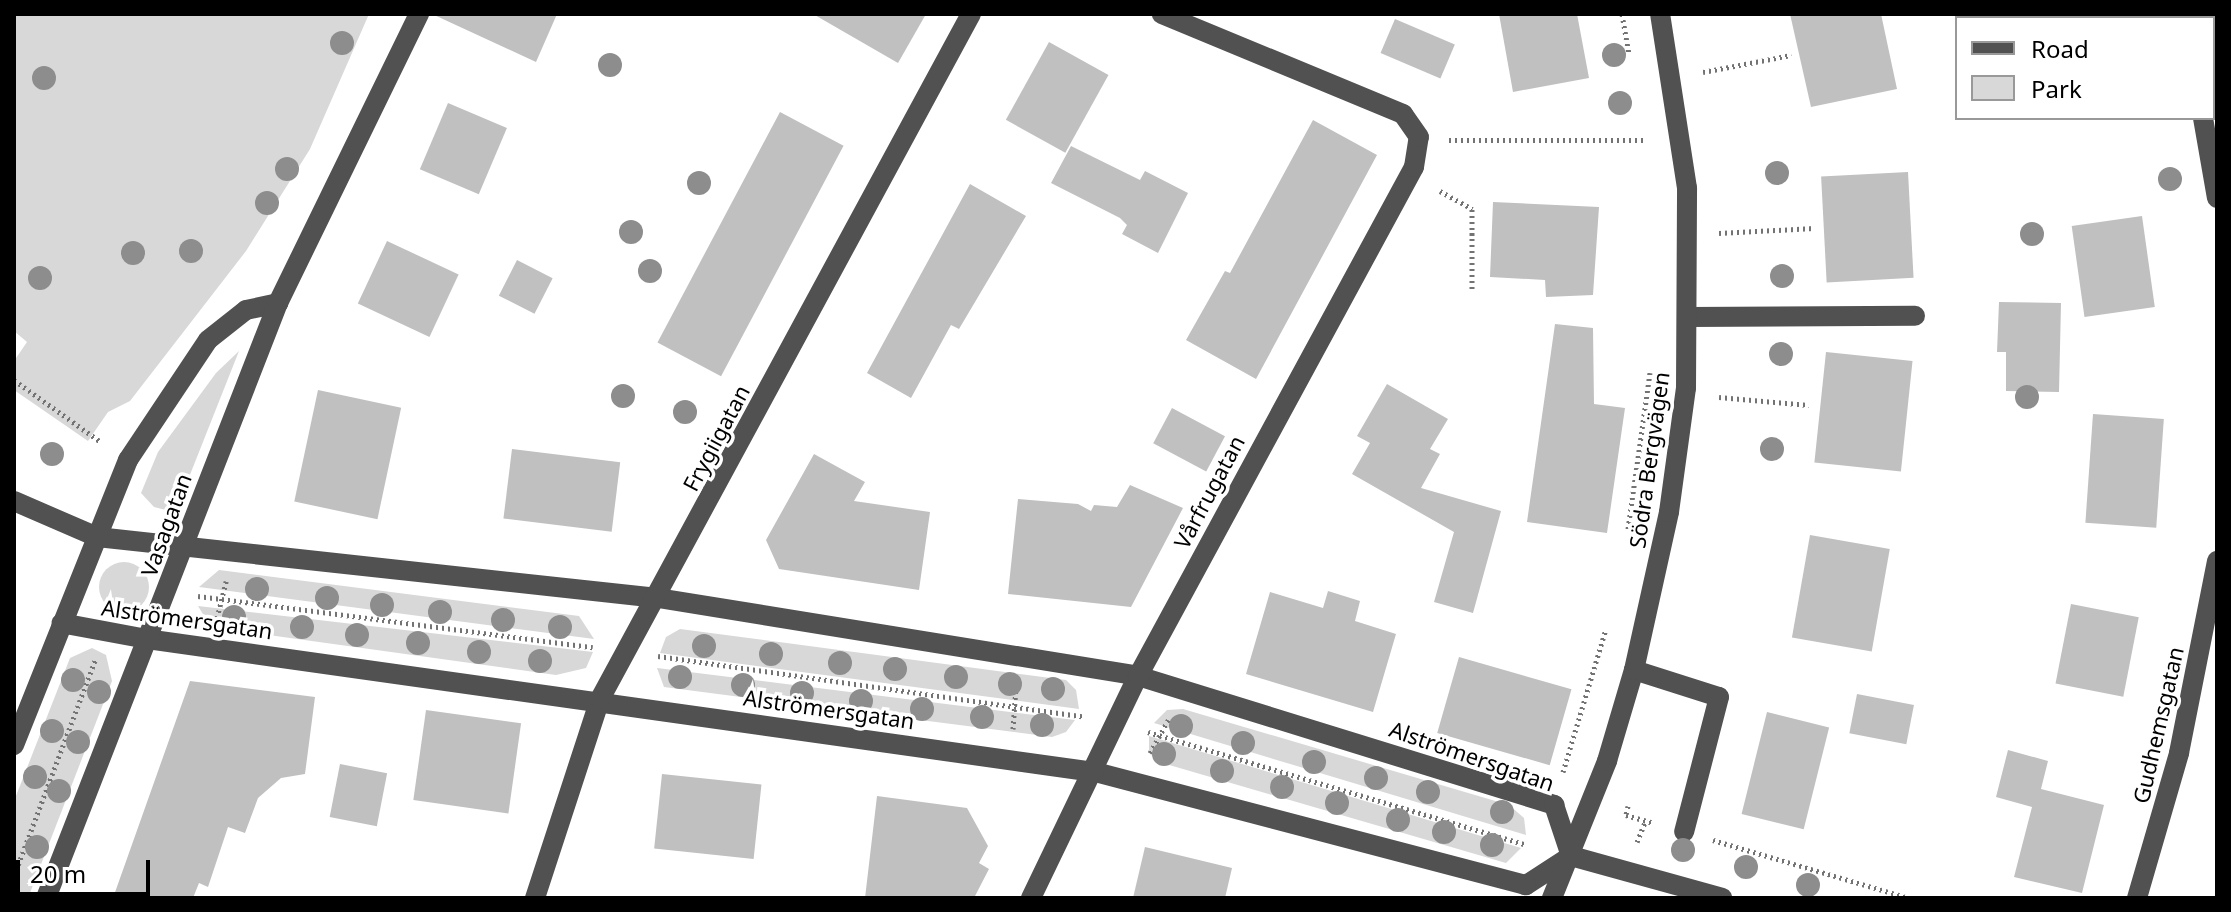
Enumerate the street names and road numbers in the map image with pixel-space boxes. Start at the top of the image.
street label: Södra Bergvägen [1624,370,1674,550]
street label: Frygiigatan [677,380,755,496]
street label: Vårfrugatan [1168,431,1250,553]
street label: Vasagatan [135,470,197,580]
street label: Alströmersgatan [100,594,274,644]
street label: Gudhemsgatan [2127,644,2189,806]
street label: Alströmersgatan [742,684,916,734]
street label: Alströmersgatan [1386,715,1558,797]

